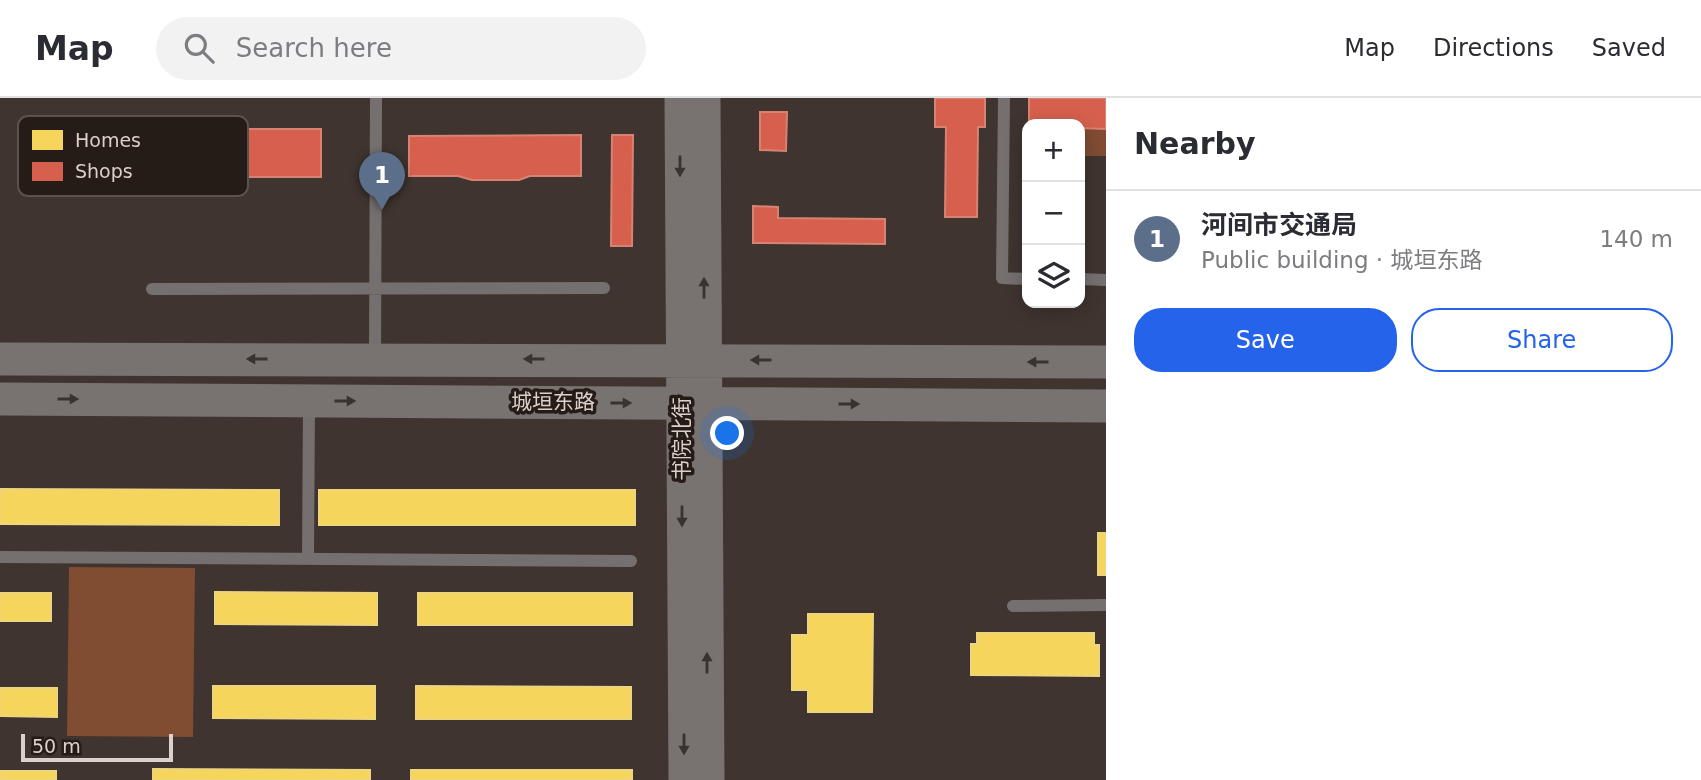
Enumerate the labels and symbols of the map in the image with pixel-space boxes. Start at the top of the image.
legend [18,116,248,196]
text: Homes [75,129,141,151]
pin: 1 [359,152,405,210]
one-way arrow [675,155,686,177]
text: Shops [75,160,133,182]
one-way arrow [698,277,710,299]
one-way arrow [246,353,268,365]
one-way arrow [523,353,545,365]
one-way arrow [750,354,772,366]
one-way arrow [1027,356,1049,368]
street label: 城垣东路 [511,390,595,414]
one-way arrow [57,393,79,405]
one-way arrow [334,395,356,407]
one-way arrow [610,397,632,409]
street label: 书院北街 [670,397,694,481]
one-way arrow [838,398,860,410]
your location [710,416,744,450]
one-way arrow [677,505,688,527]
one-way arrow [701,652,713,674]
scale bar [21,731,173,763]
one-way arrow [678,733,690,755]

